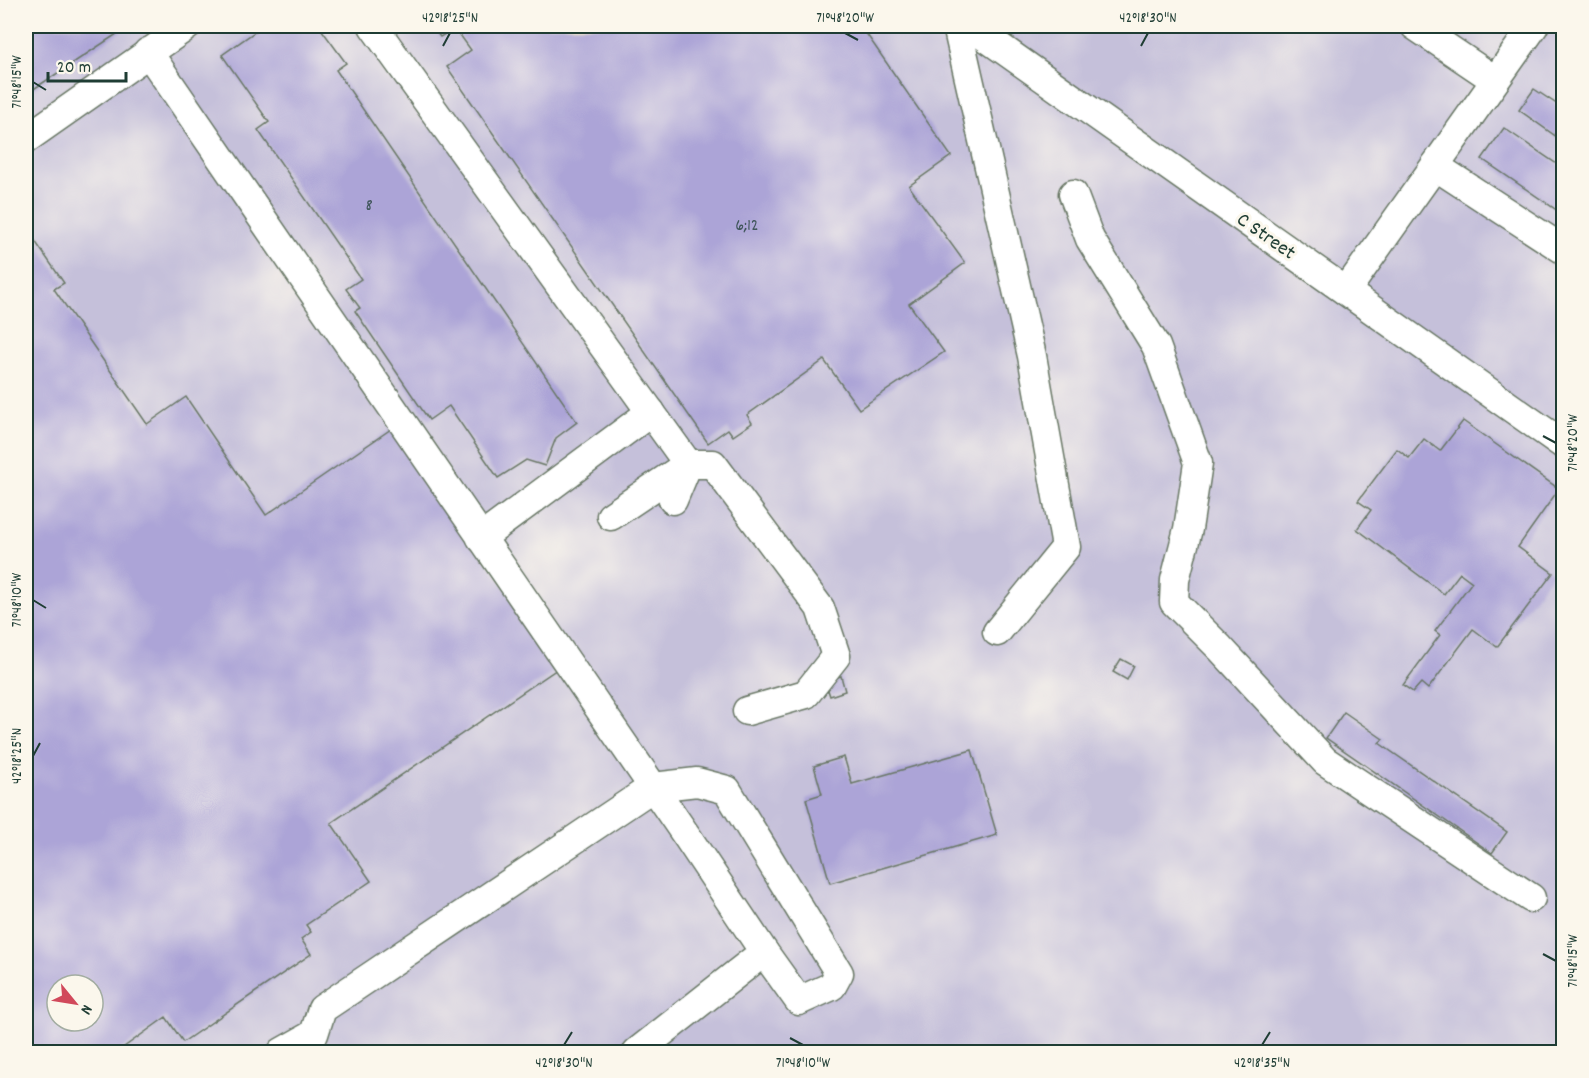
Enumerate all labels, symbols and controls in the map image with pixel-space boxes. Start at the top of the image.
text: 42°18'25"N [422,8,478,30]
text: 71°48'20"W [816,8,874,30]
text: 42°18'30"N [1119,8,1177,30]
scale bar [48,45,126,83]
text: 71°48'15"W [7,55,29,109]
text: 20 m [57,56,91,81]
house number: 8 [365,194,373,219]
street label: C Street [1230,206,1301,269]
house number: 6;12 [735,214,759,239]
text: 71°48'20"W [1563,414,1585,472]
text: 71°48'10"W [7,572,29,627]
text: 42°18'25"N [7,728,29,784]
text: 71°48'15"W [1563,934,1585,988]
north arrow [45,973,105,1033]
text: N [74,1000,98,1019]
text: 42°18'30"N [535,1053,593,1075]
text: 71°48'10"W [776,1053,831,1075]
text: 42°18'35"N [1234,1053,1290,1075]

